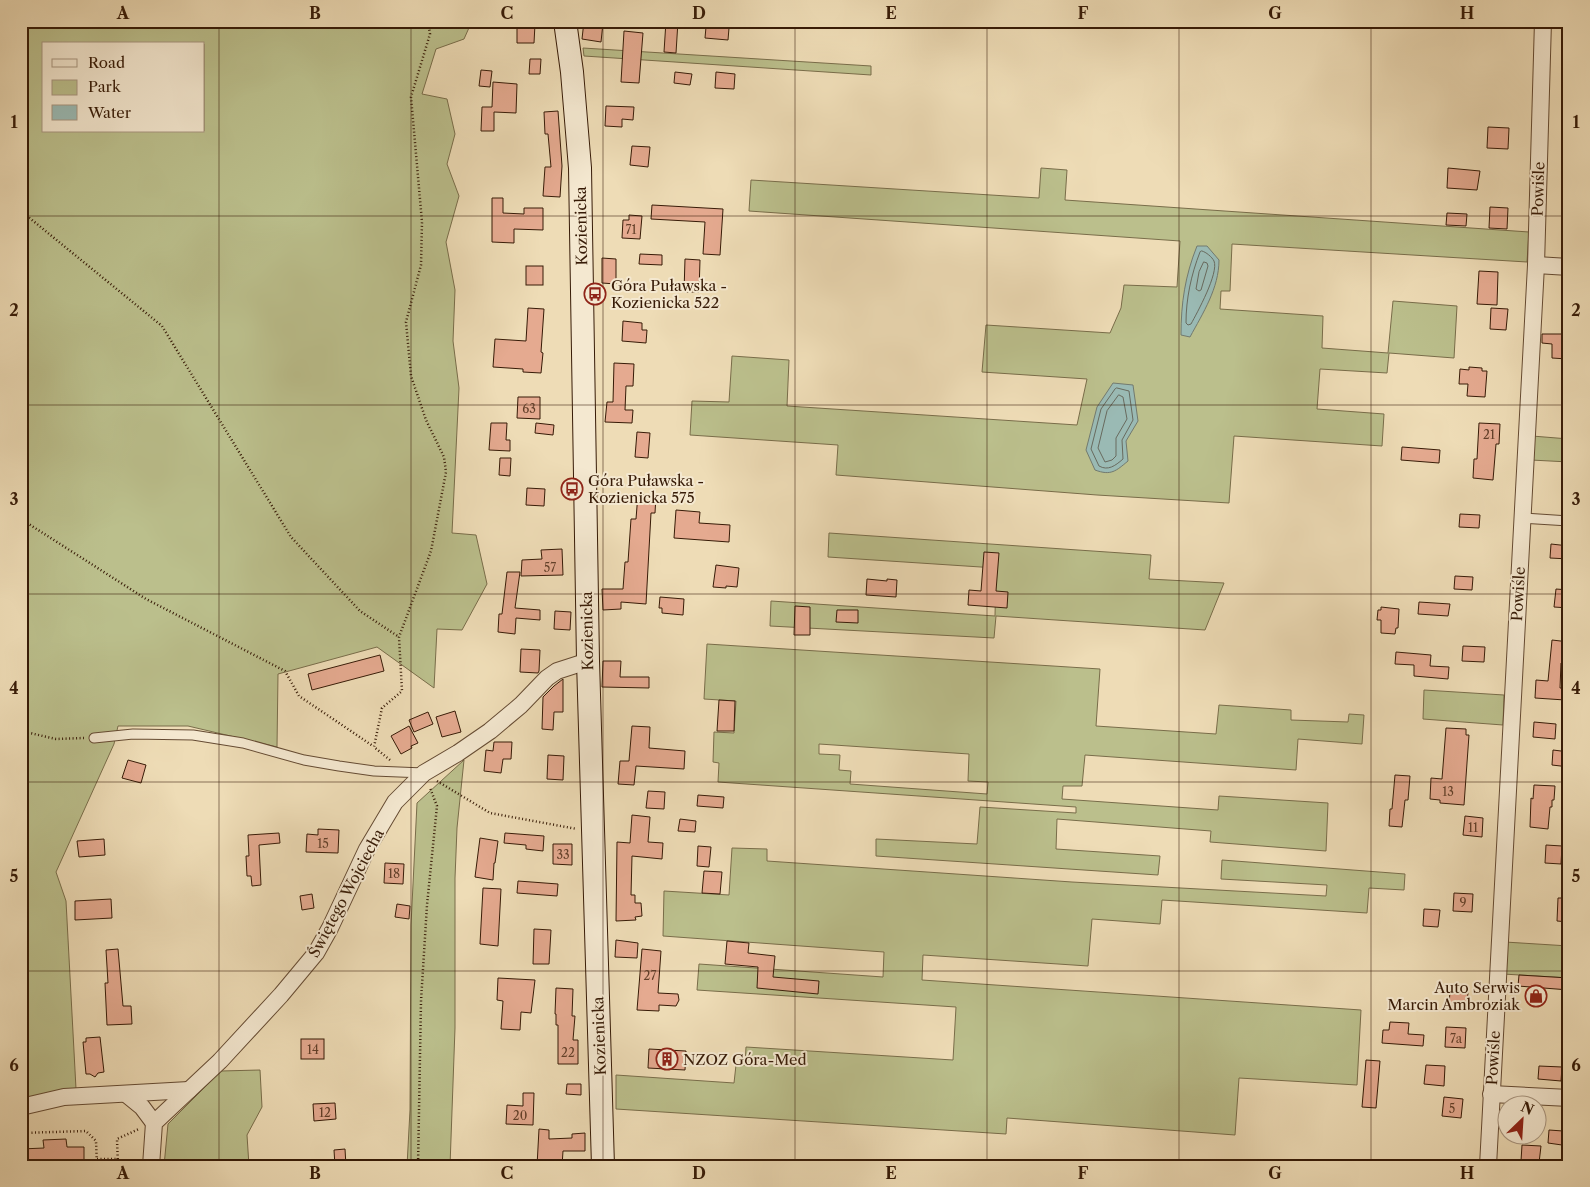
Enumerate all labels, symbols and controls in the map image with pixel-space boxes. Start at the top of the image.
text: A [116,3,130,23]
text: B [309,3,321,23]
text: C [501,3,513,23]
text: D [692,3,706,23]
text: E [885,3,897,23]
text: F [1078,3,1089,23]
text: G [1268,3,1282,23]
text: H [1460,3,1474,23]
legend [42,42,205,132]
text: Road [88,53,125,72]
text: Park [88,77,122,96]
text: Water [87,103,132,122]
text: 1 [10,112,18,132]
text: 1 [1572,112,1580,132]
street label: Powiśle [1528,161,1548,217]
street label: Kozienicka [571,186,591,266]
house number: 71 [626,222,636,237]
place label: Góra Puławska - Kozienicka 522 [611,276,727,312]
bus stop icon: Góra Puławska - Kozienicka 522 [583,282,607,306]
text: 2 [9,300,19,320]
text: 2 [1571,300,1581,320]
house number: 63 [522,401,536,416]
house number: 21 [1483,427,1495,442]
place label: Góra Puławska - Kozienicka 575 [588,471,704,507]
bus stop icon: Góra Puławska - Kozienicka 575 [560,477,584,501]
text: 3 [9,489,19,509]
text: 3 [1571,489,1581,509]
house number: 57 [544,560,556,575]
street label: Powiśle [1507,566,1529,622]
street label: Kozienicka [577,591,597,671]
text: 4 [9,678,19,698]
text: 4 [1571,678,1581,698]
house number: 13 [1442,784,1454,799]
house number: 11 [1468,820,1478,835]
street label: Świętego Wojciecha [304,825,388,961]
house number: 15 [317,836,329,851]
house number: 33 [556,847,570,862]
text: 5 [10,866,19,886]
house number: 18 [388,866,400,881]
text: 5 [1572,866,1581,886]
house number: 9 [1459,895,1467,910]
house number: 27 [644,968,656,983]
place label: Auto Serwis Marcin Ambroziak [1387,978,1521,1014]
shop icon: Auto Serwis Marcin Ambroziak [1524,984,1548,1008]
street label: Kozienicka [588,996,610,1076]
street label: Powiśle [1482,1030,1504,1086]
house number: 7a [1450,1031,1463,1046]
house number: 14 [307,1042,319,1057]
house number: 22 [561,1045,575,1060]
building icon: NZOZ Góra-Med [655,1047,679,1071]
place label: NZOZ Góra-Med [683,1050,807,1069]
text: 6 [9,1055,19,1075]
text: 6 [1571,1055,1581,1075]
north arrow [1498,1094,1548,1144]
text: N [1518,1097,1537,1119]
house number: 5 [1449,1101,1455,1116]
house number: 12 [319,1105,331,1120]
house number: 20 [513,1108,527,1123]
text: A [116,1163,130,1183]
text: B [309,1163,321,1183]
text: C [501,1163,513,1183]
text: D [692,1163,706,1183]
text: E [885,1163,897,1183]
text: F [1078,1163,1089,1183]
text: G [1268,1163,1282,1183]
text: H [1460,1163,1474,1183]

